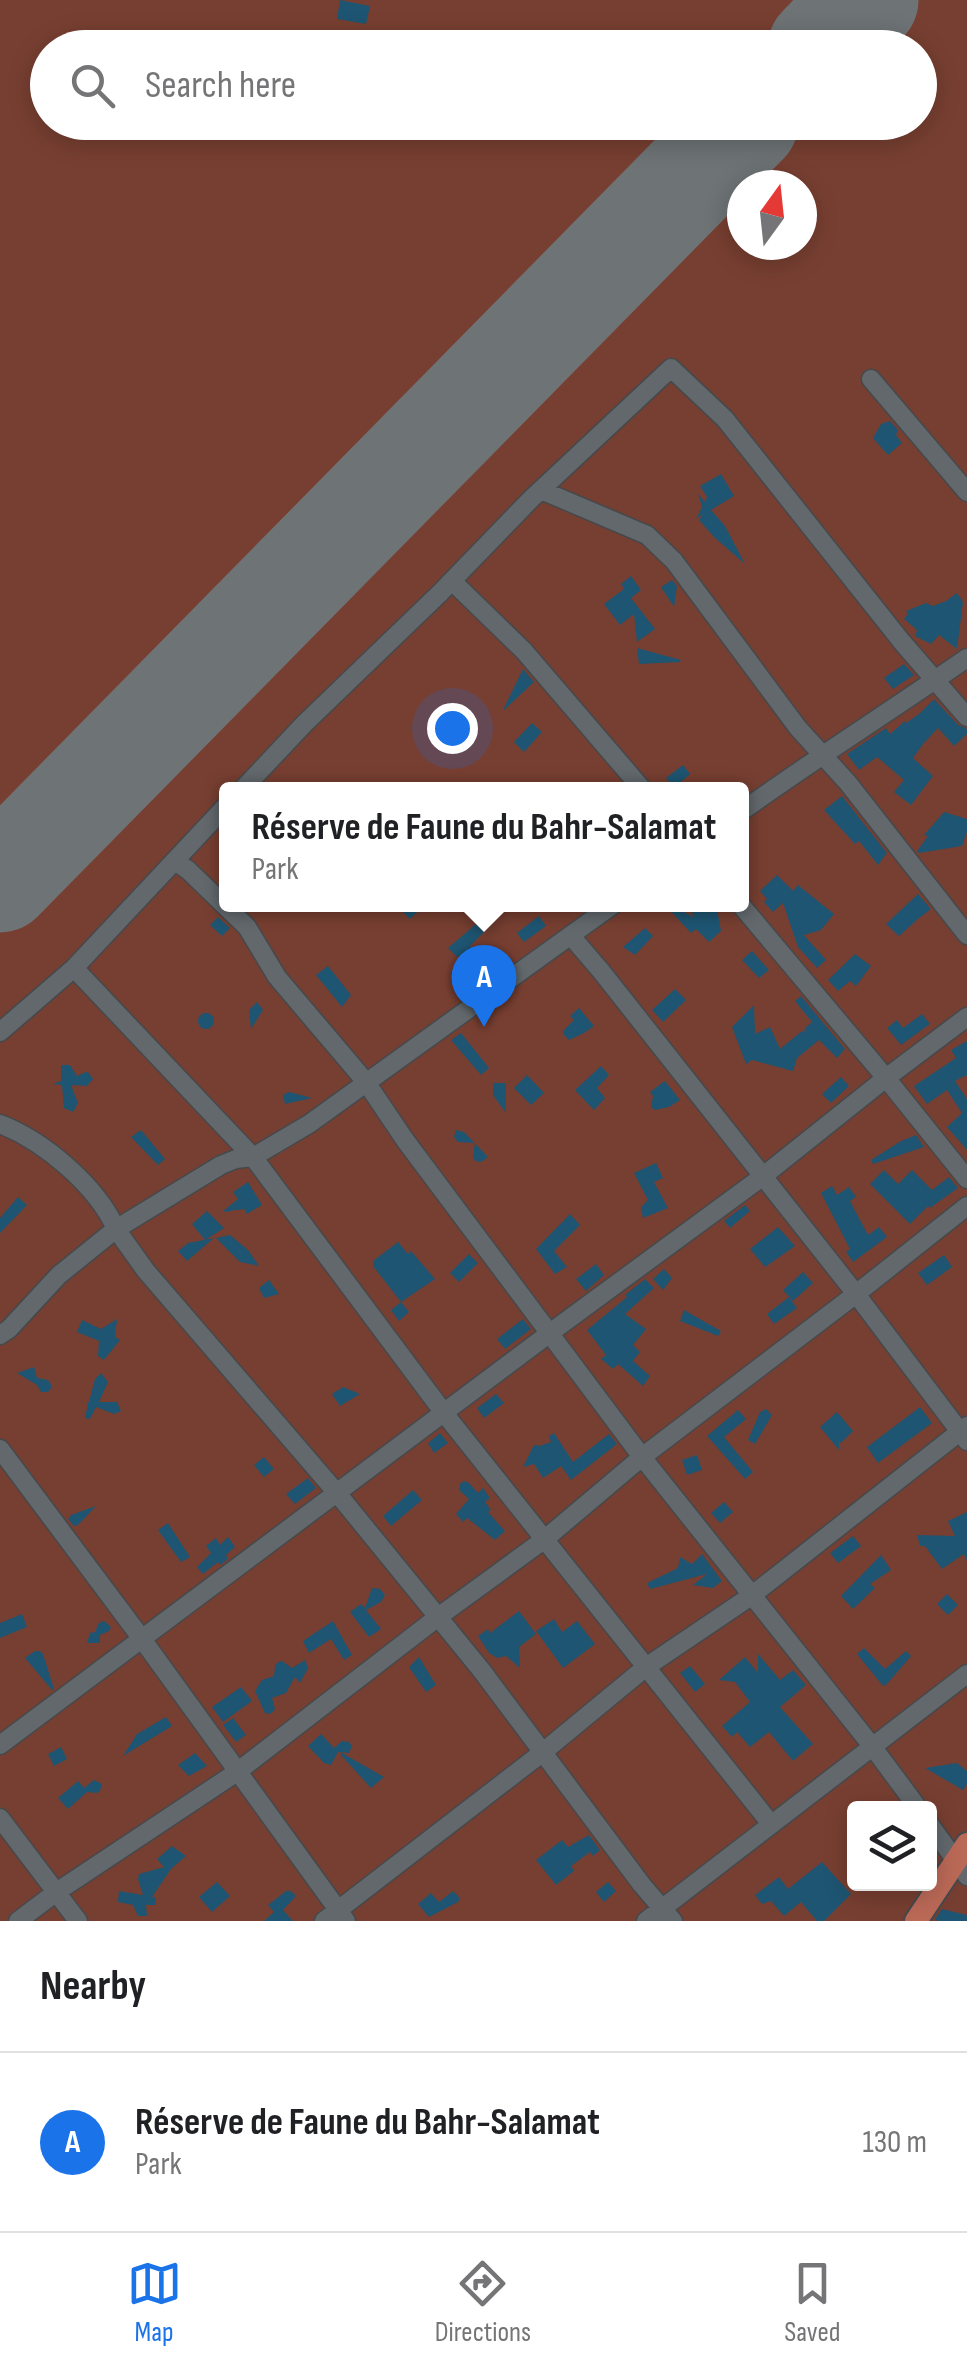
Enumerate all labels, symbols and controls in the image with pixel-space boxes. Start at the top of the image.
search box [30,30,937,140]
icon: search [65,58,120,113]
text: Search here [145,63,296,108]
north arrow [727,170,817,260]
your location [427,703,478,754]
popup [219,782,749,912]
text: Réserve de Faune du Bahr-Salamat [252,805,716,850]
text: Park [252,850,298,889]
pin: A [452,944,516,1027]
map controls [847,1801,937,1891]
button: layers [847,1801,937,1891]
text: Nearby [40,1961,146,2012]
text: Réserve de Faune du Bahr-Salamat [135,2100,600,2145]
text: A [65,2123,80,2162]
text: 130 m [862,2123,927,2162]
text: Park [135,2145,182,2184]
tab: Map [127,2256,182,2349]
tab: Directions [435,2256,531,2349]
tab: Saved [784,2256,840,2349]

